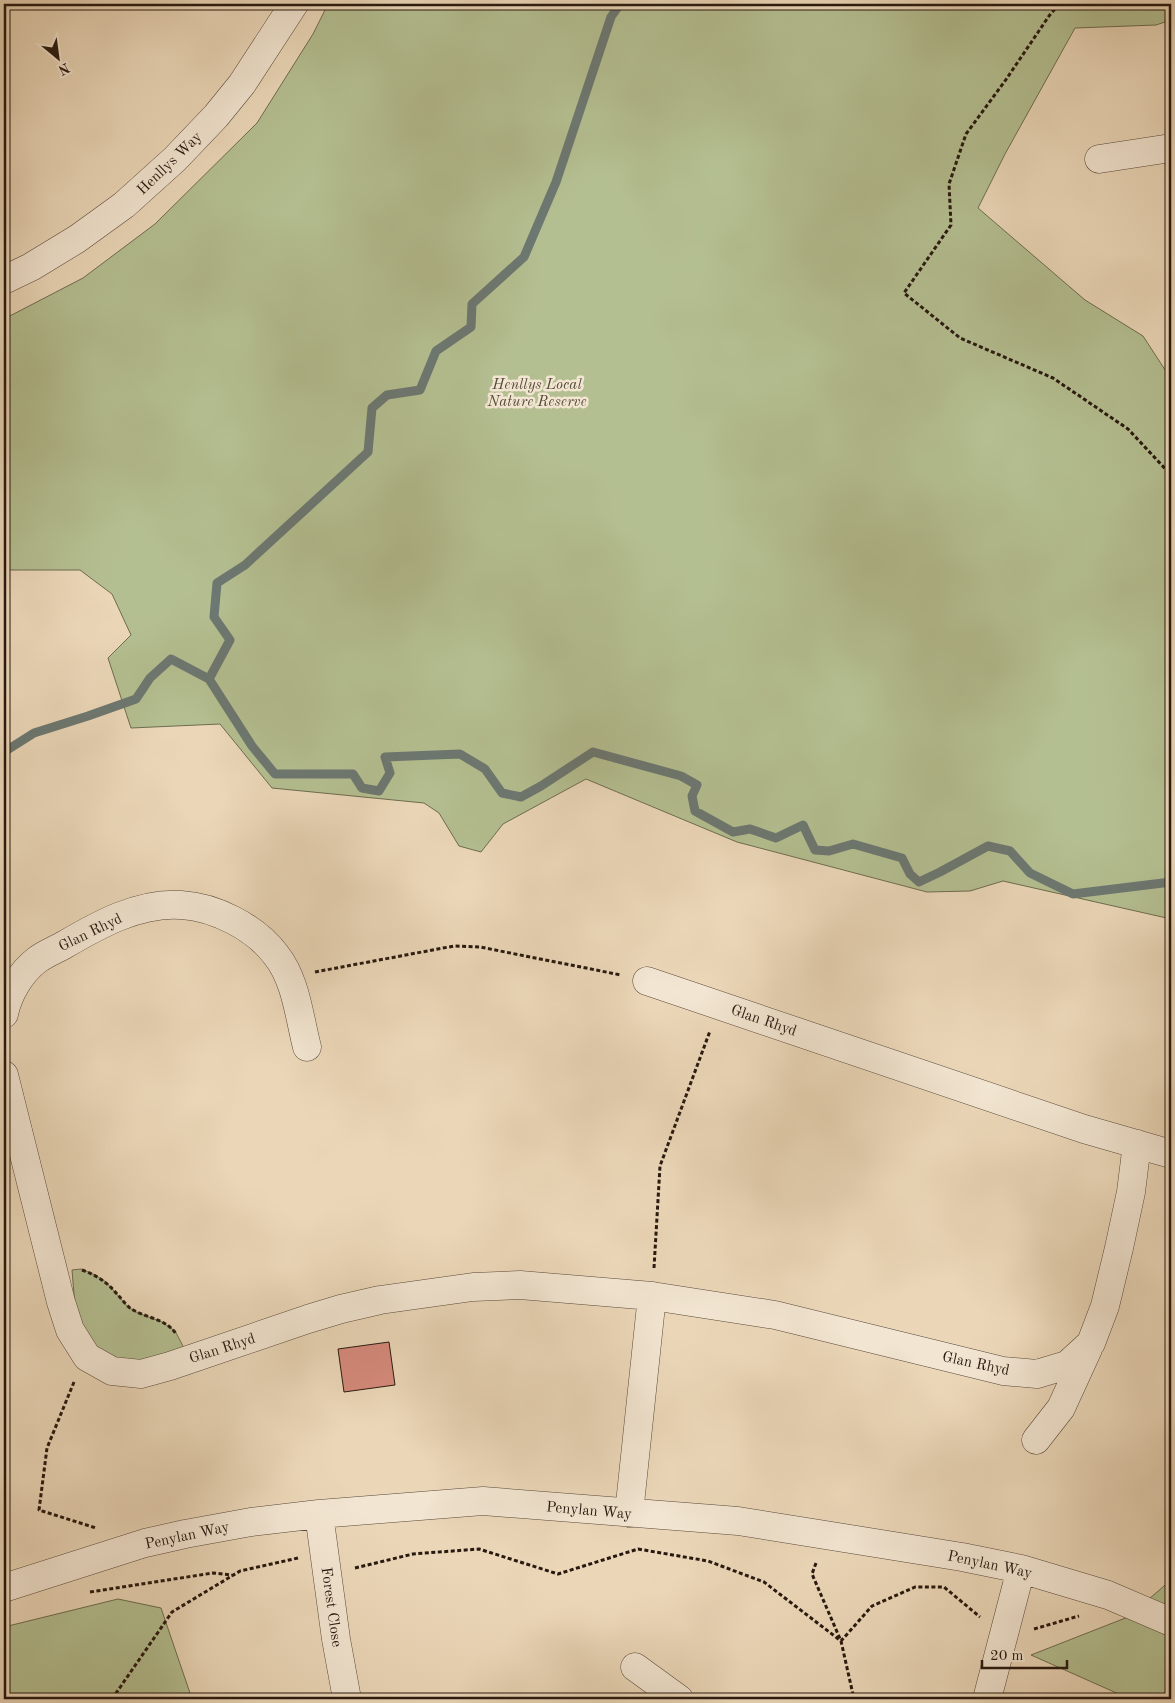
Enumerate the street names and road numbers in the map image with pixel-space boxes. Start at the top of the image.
street label: Henllys Way [135,130,205,198]
street label: Glan Rhyd [57,912,125,955]
street label: Glan Rhyd [729,1003,799,1040]
street label: Glan Rhyd [188,1332,258,1367]
street label: Glan Rhyd [941,1350,1011,1379]
street label: Penylan Way [545,1500,632,1523]
street label: Penylan Way [144,1520,231,1553]
street label: Penylan Way [946,1549,1033,1582]
street label: Forest Close [317,1566,344,1648]

